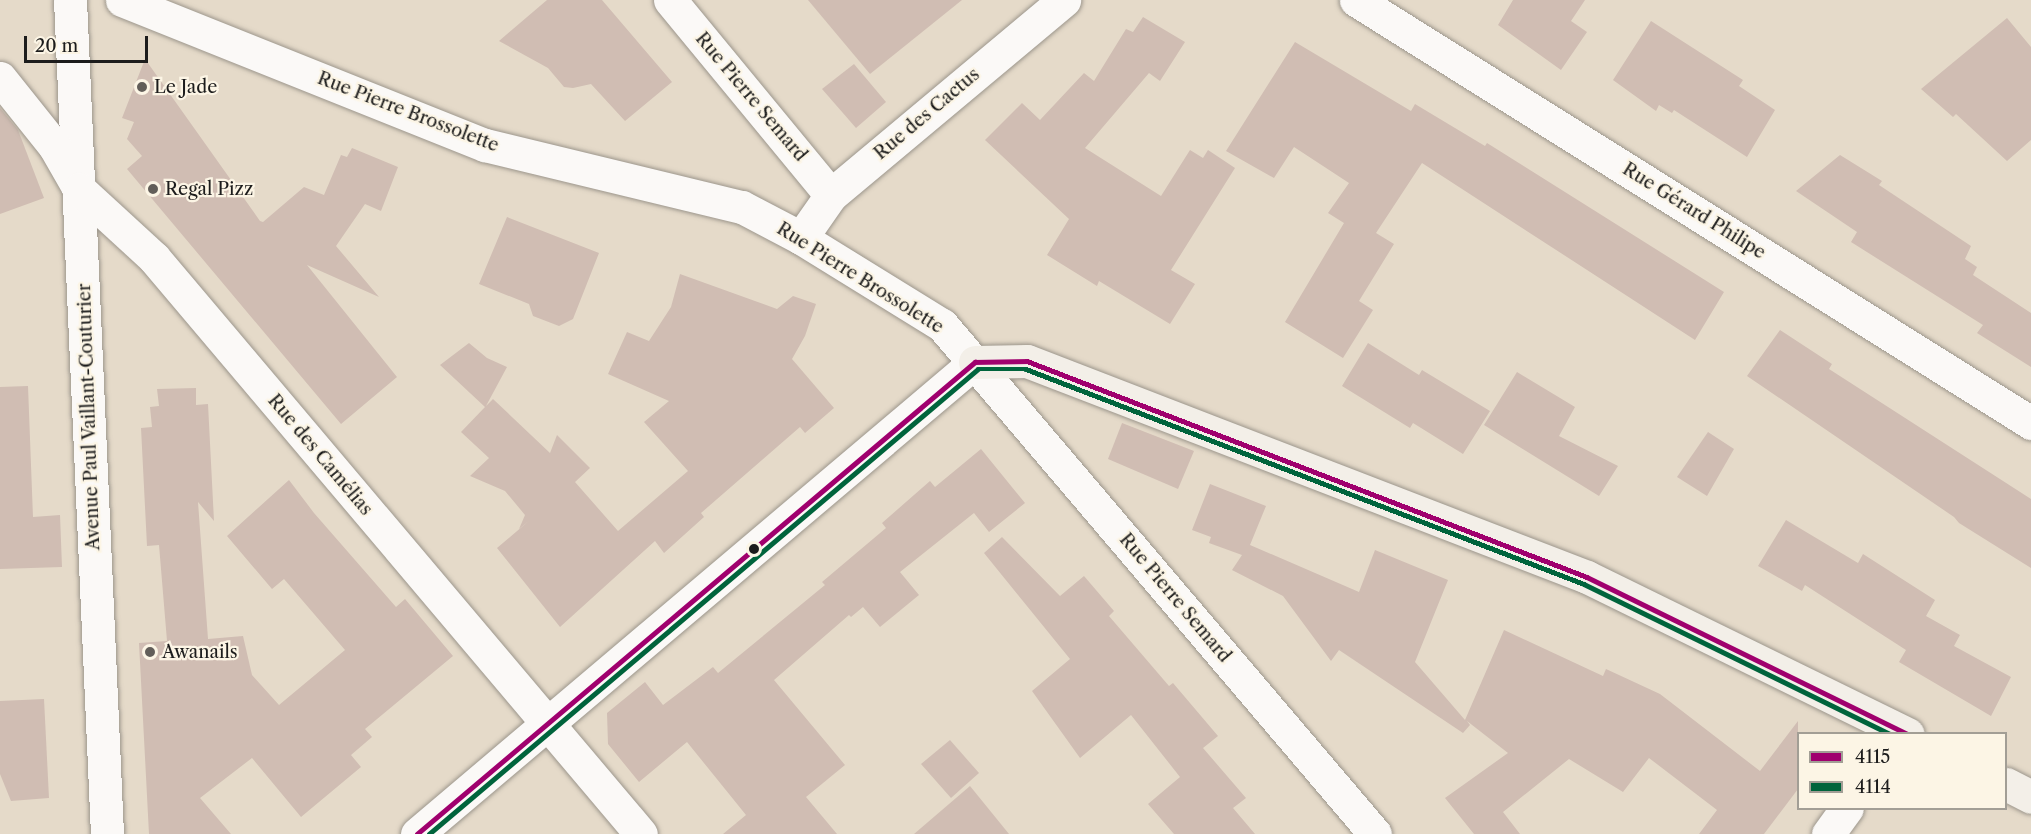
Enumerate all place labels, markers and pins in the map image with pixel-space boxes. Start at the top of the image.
place label: Le Jade [154,76,217,98]
marker: Le Jade [135,80,149,94]
place label: Regal Pizz [165,178,253,200]
marker: Regal Pizz [146,182,160,196]
unlabelled marker [748,543,760,555]
place label: Awanails [162,641,238,663]
marker: Awanails [143,645,157,659]

